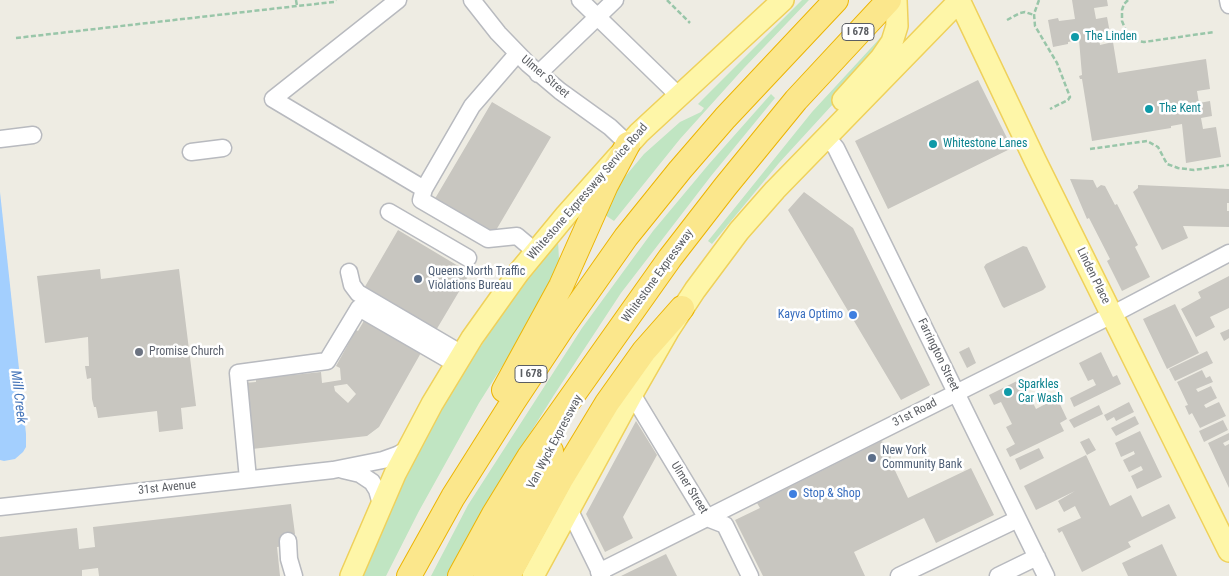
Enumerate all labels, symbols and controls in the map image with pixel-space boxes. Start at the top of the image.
road number: I 678 [842,24,874,41]
place label: The Linden [1085,30,1137,44]
marker: The Linden [1069,31,1081,43]
street label: Ulmer Street [518,53,572,101]
place label: The Kent [1159,102,1201,116]
marker: The Kent [1143,103,1155,115]
street label: Whitestone Expressway Service Road [525,121,651,263]
place label: Whitestone Lanes [943,137,1027,151]
marker: Whitestone Lanes [927,138,939,150]
street label: Whitestone Expressway [619,227,697,325]
street label: Linden Place [1073,246,1113,306]
place label: Queens North Traffic Violations Bureau [428,265,525,293]
marker: Queens North Traffic Violations Bureau [412,273,424,285]
place label: Kayva Optimo [778,308,843,322]
marker: Kayva Optimo [847,309,859,321]
street label: Farrington Street [914,316,962,394]
place label: Promise Church [149,345,224,359]
marker: Promise Church [133,346,145,358]
road number: I 678 [515,366,547,382]
water label: Mill Creek [6,370,30,424]
place label: Sparkles Car Wash [1018,378,1063,406]
marker: Sparkles Car Wash [1002,386,1014,398]
street label: Van Wyck Expressway [524,393,586,491]
street label: 31st Road [890,396,940,430]
place label: New York Community Bank [882,444,962,472]
marker: New York Community Bank [866,452,878,464]
street label: Ulmer Street [667,459,711,517]
street label: 31st Avenue [137,478,197,498]
place label: Stop & Shop [803,487,861,501]
marker: Stop & Shop [787,488,799,500]

